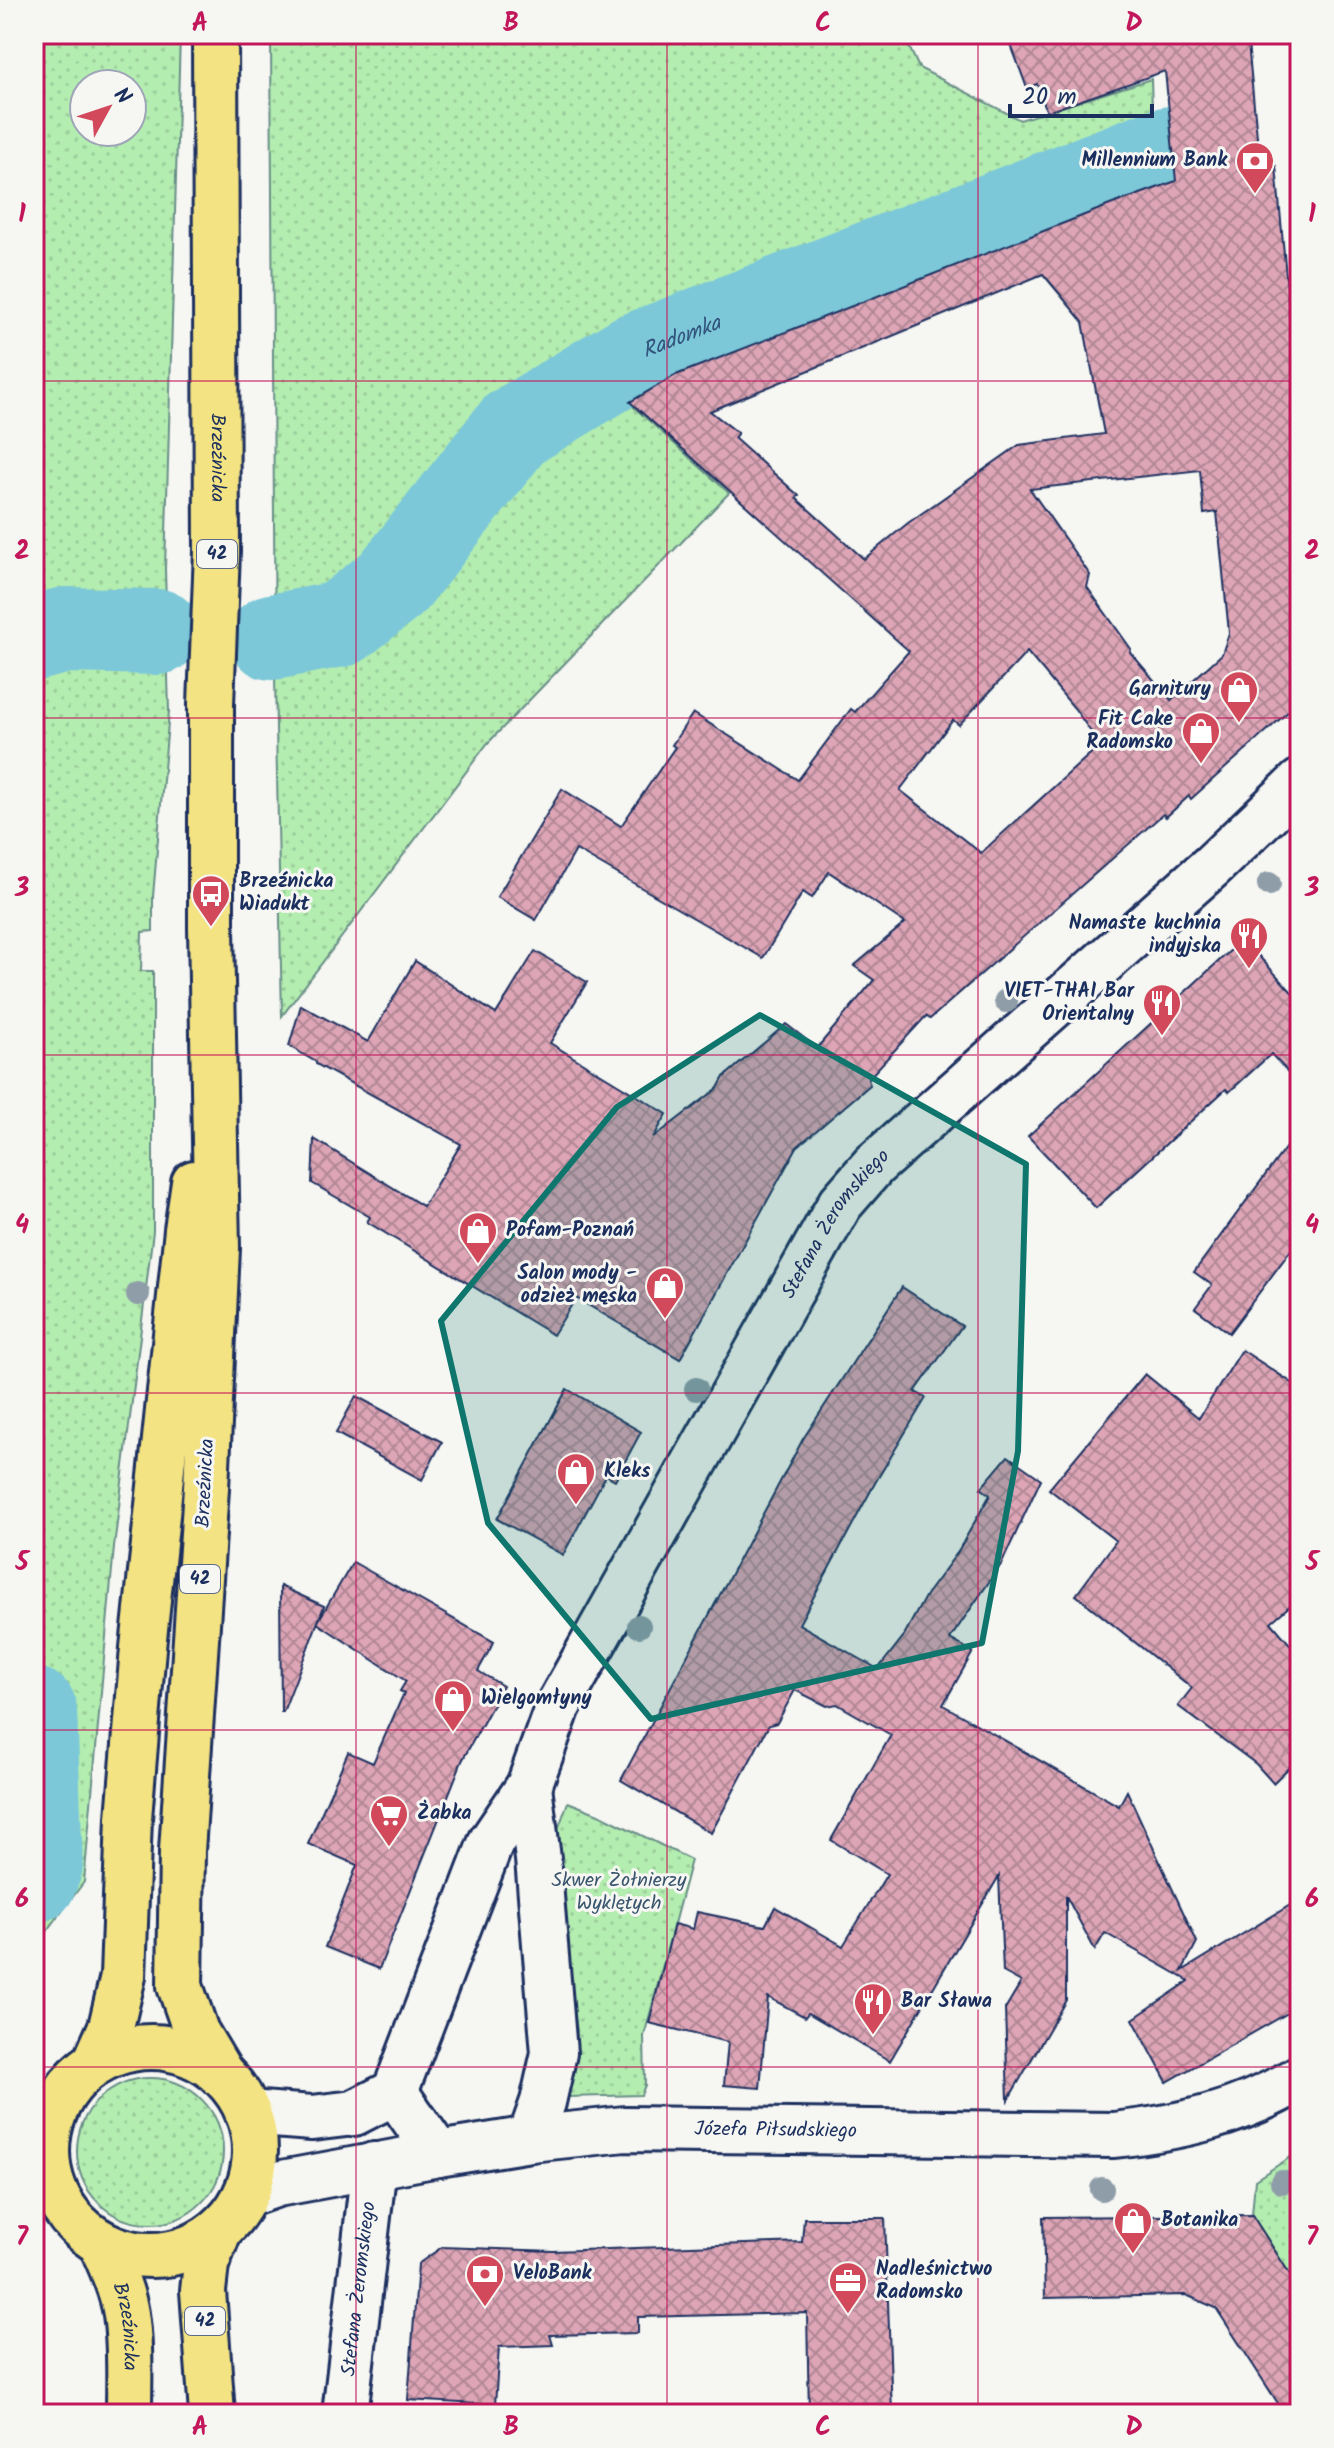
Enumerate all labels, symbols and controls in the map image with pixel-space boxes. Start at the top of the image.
text: A [192,3,208,45]
text: B [503,3,519,45]
text: C [815,3,831,45]
text: D [1125,3,1143,45]
north arrow [68,68,148,148]
scale bar [1010,68,1152,118]
text: 20 m [1022,78,1077,117]
text: N [104,80,139,113]
bank icon: Millennium Bank [1234,140,1276,195]
place label: Millennium Bank [1082,145,1228,177]
text: 1 [18,194,26,236]
text: 1 [1308,194,1316,236]
water label: Radomka [637,306,728,369]
street label: Brzeźnicka [200,413,233,503]
text: 2 [14,531,30,573]
text: 2 [1304,531,1320,573]
road number: 42 [197,540,237,568]
shop icon: Garnitury [1218,669,1260,724]
place label: Garnitury [1129,674,1212,706]
place label: Fit Cake Radomsko [1086,704,1173,759]
shop icon: Fit Cake Radomsko [1180,710,1222,765]
place label: Brzeźnicka Wiadukt [239,866,333,921]
text: 3 [14,868,29,910]
text: 3 [1304,868,1319,910]
bus stop icon: Brzeźnicka Wiadukt [190,873,232,928]
place label: Namaste kuchnia indyjska [1069,908,1221,963]
restaurant icon: Namaste kuchnia indyjska [1228,915,1270,970]
place label: VIET-THAI Bar Orientalny [1004,976,1135,1031]
restaurant icon: VIET-THAI Bar Orientalny [1141,982,1183,1037]
street label: Stefana Żeromskiego [774,1142,897,1305]
text: 4 [15,1205,29,1247]
text: 4 [1305,1205,1319,1247]
shop icon: Pofam-Poznań [457,1210,499,1265]
place label: Pofam-Poznań [506,1215,634,1247]
place label: Salon mody - odzież męska [518,1258,637,1313]
shop icon: Salon mody - odzież męska [644,1265,686,1320]
street label: Brzeźnicka [188,1438,224,1528]
shop icon: Kleks [555,1451,597,1506]
place label: Kleks [604,1456,651,1488]
text: 5 [14,1542,30,1584]
text: 5 [1304,1542,1320,1584]
road number: 42 [180,1565,220,1593]
shop icon: Wielgomłyny [432,1678,474,1733]
place label: Wielgomłyny [481,1683,592,1715]
supermarket icon: Żabka [368,1793,410,1848]
place label: Żabka [417,1798,472,1830]
park label: Skwer Żołnierzy Wyklętych [551,1865,687,1920]
text: 6 [15,1879,29,1921]
text: 6 [1305,1879,1319,1921]
restaurant icon: Bar Sława [852,1981,894,2036]
place label: Bar Sława [901,1986,992,2018]
street label: Józefa Piłsudskiego [694,2114,857,2148]
street label: Stefana Żeromskiego [334,2200,386,2378]
shop icon: Botanika [1112,2200,1154,2255]
place label: Botanika [1161,2205,1238,2237]
text: 7 [16,2217,29,2259]
text: 7 [1306,2217,1319,2259]
bank icon: VeloBank [464,2253,506,2308]
place label: Nadleśnictwo Radomsko [876,2254,992,2309]
place label: VeloBank [513,2258,593,2290]
office icon: Nadleśnictwo Radomsko [827,2260,869,2315]
street label: Brzeźnicka [103,2278,145,2371]
road number: 42 [185,2307,225,2335]
text: A [192,2407,208,2448]
text: B [503,2407,519,2448]
text: C [815,2407,831,2448]
text: D [1125,2407,1143,2448]

